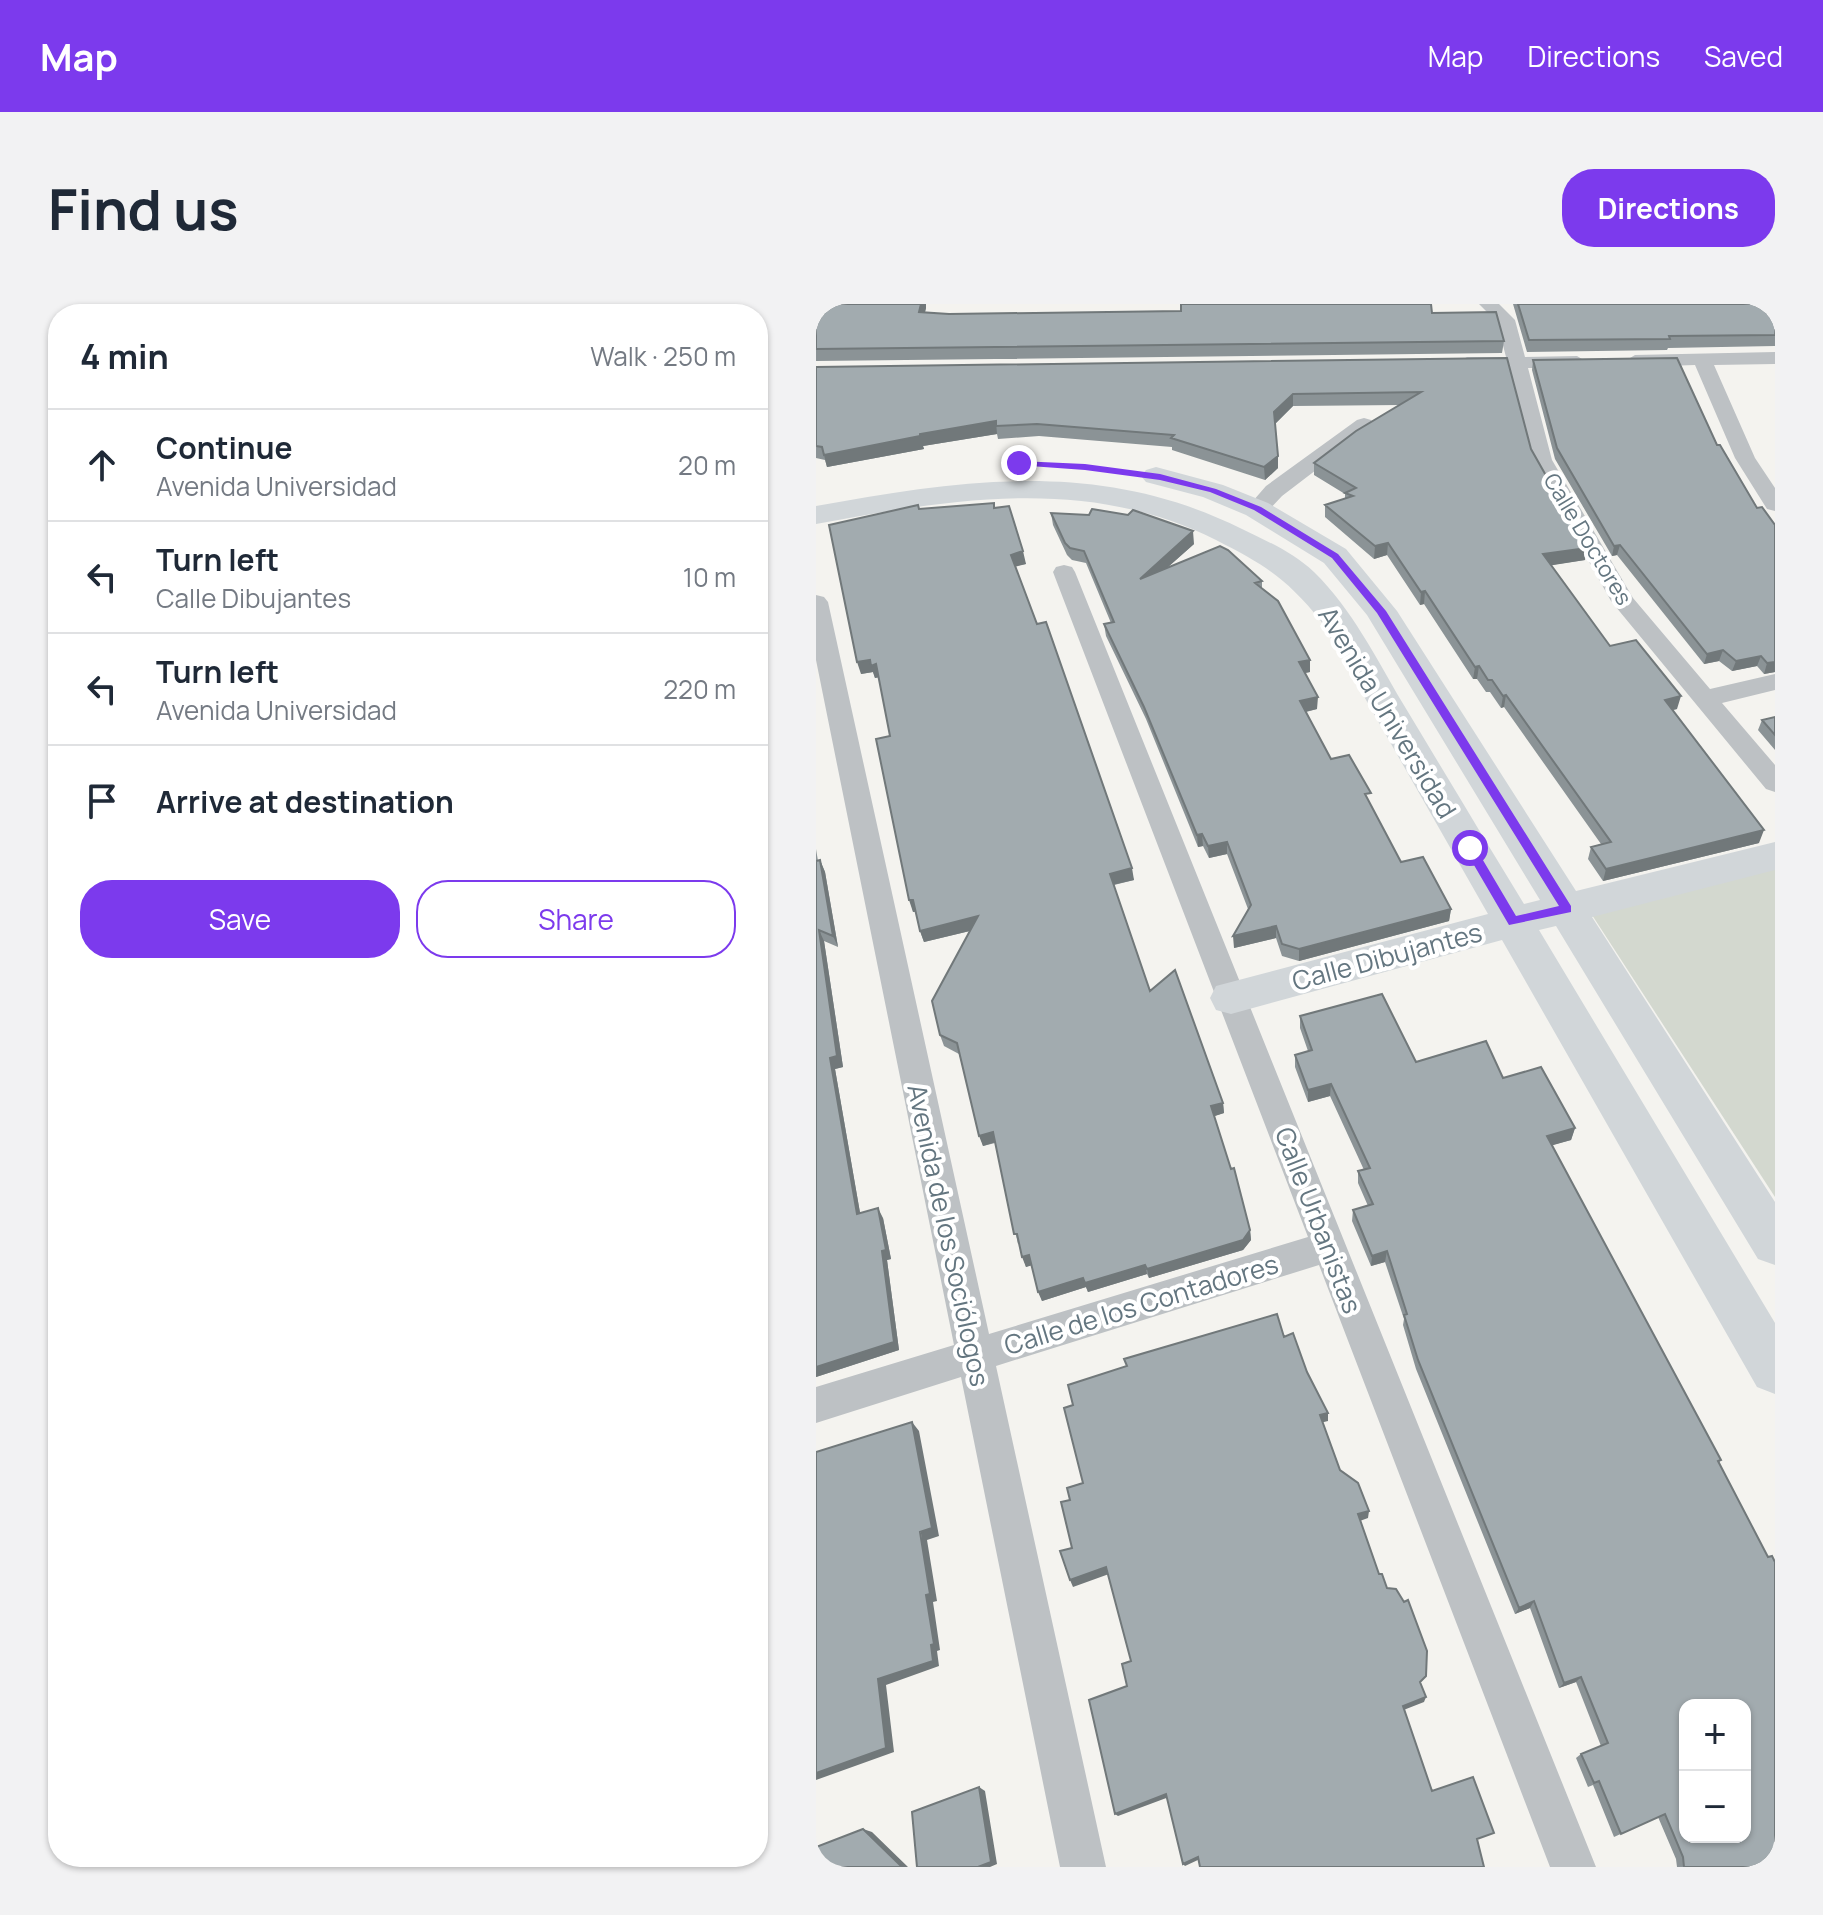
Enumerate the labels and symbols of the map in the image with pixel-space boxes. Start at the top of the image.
route end [1001,445,1037,481]
street label: Calle Doctores [1537,467,1639,611]
street label: Avenida Universidad [1311,599,1465,825]
route start [1452,830,1488,866]
street label: Calle Dibujantes [1288,913,1486,999]
street label: Avenida de los Sociólogos [899,1081,999,1389]
street label: Calle Urbanistas [1267,1122,1371,1318]
street label: Calle de los Contadores [1000,1245,1282,1363]

